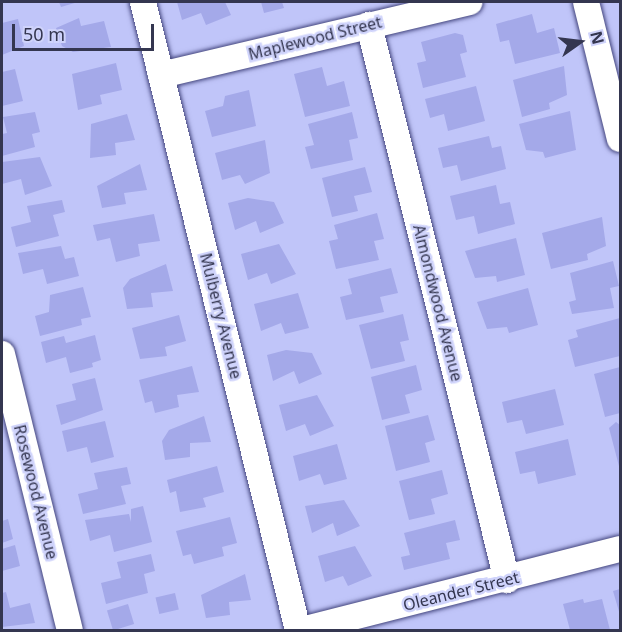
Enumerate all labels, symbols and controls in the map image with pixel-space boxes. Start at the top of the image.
scale bar [15,12,158,50]
street label: Maplewood Street [246,12,384,64]
north arrow [550,12,610,72]
text: 50 m [23,22,65,46]
text: N [585,29,610,47]
street label: Almondwood Avenue [409,223,467,383]
street label: Mulberry Avenue [196,251,246,381]
street label: Rosewood Avenue [10,423,62,561]
street label: Oleander Street [401,567,521,615]

